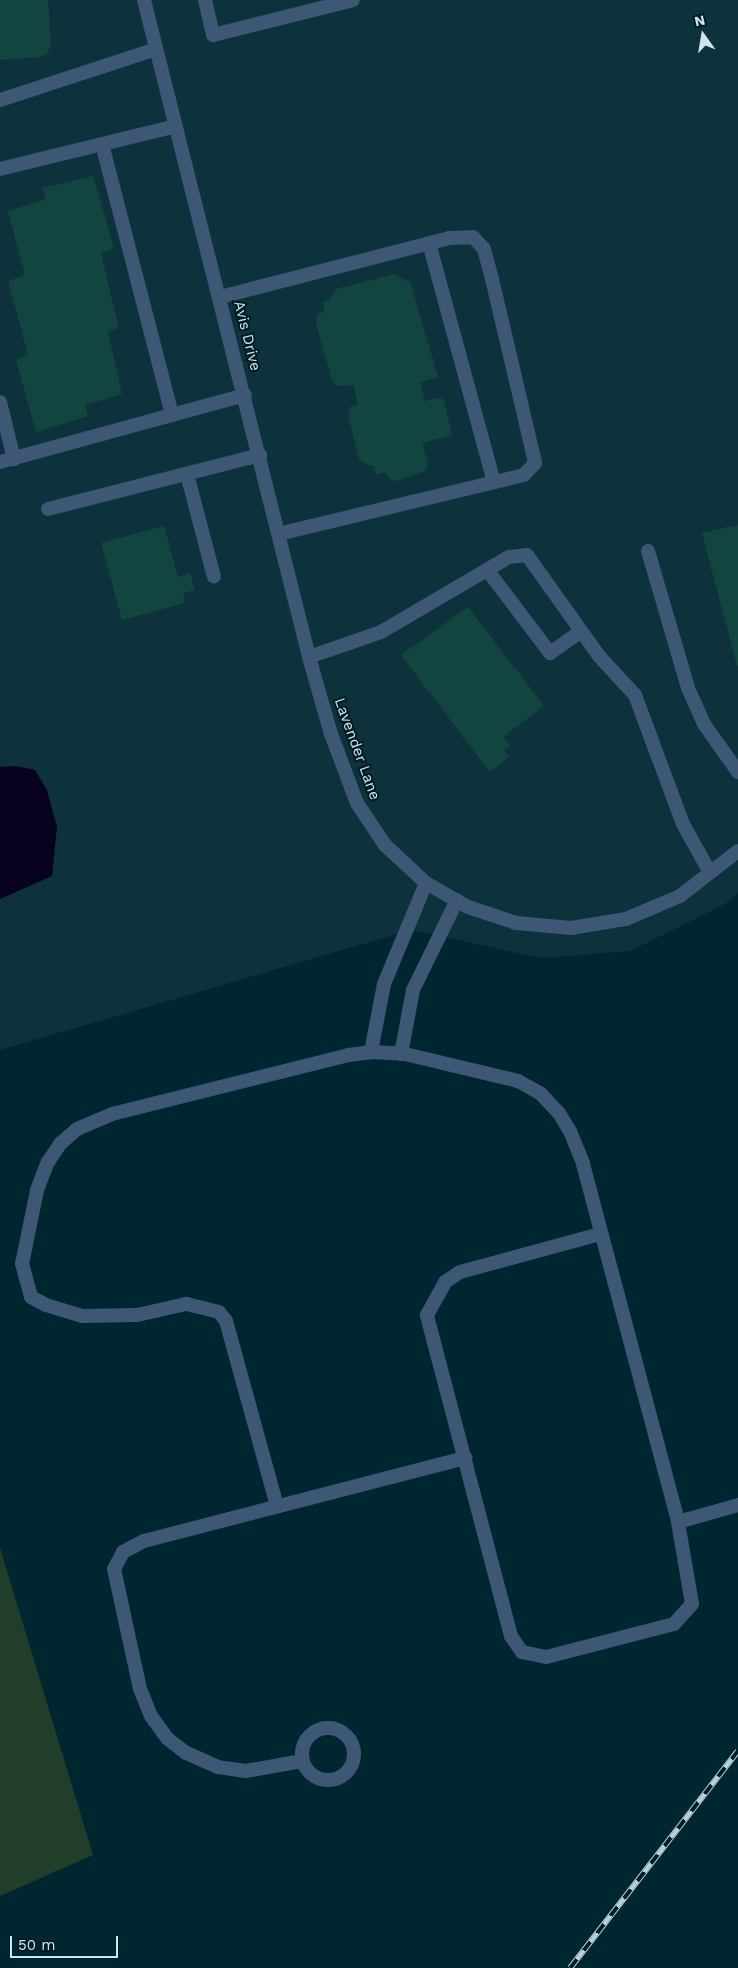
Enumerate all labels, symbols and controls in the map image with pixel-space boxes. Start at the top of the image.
north arrow [678,10,728,60]
text: N [693,11,706,29]
street label: Avis Drive [230,299,264,373]
street label: Lavender Lane [330,695,384,803]
scale bar [12,1926,120,1958]
text: 50 m [18,1936,55,1954]

